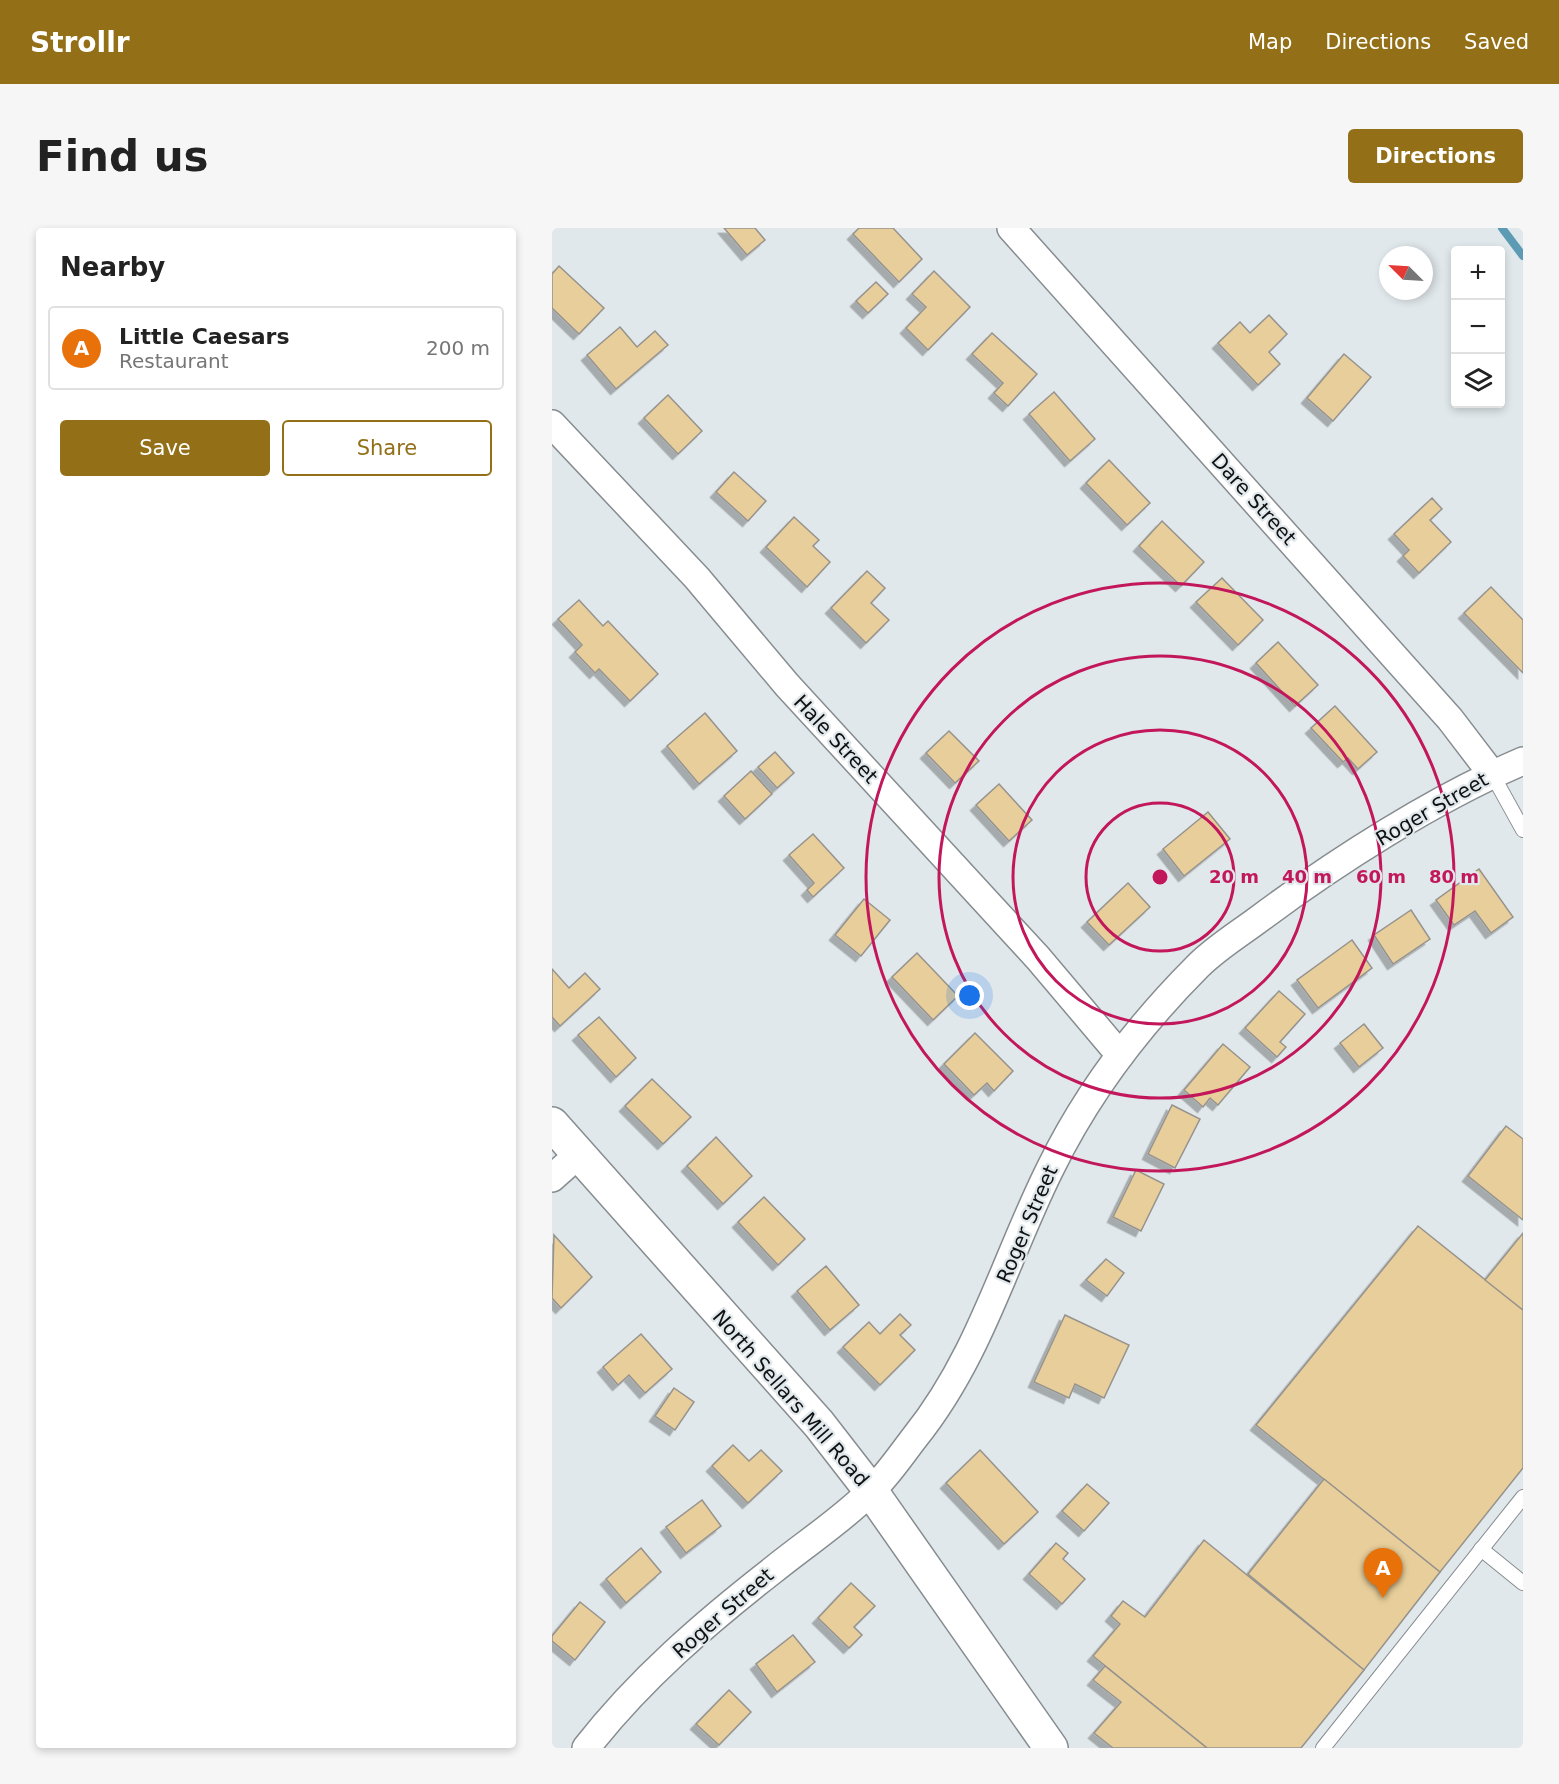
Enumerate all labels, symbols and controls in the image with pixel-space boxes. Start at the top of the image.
text: Strollr [30,26,130,59]
text: Map [1248,30,1292,54]
text: Directions [1325,30,1431,54]
text: Saved [1464,30,1529,54]
button: Directions [1348,129,1523,183]
text: Find us [36,132,209,181]
north arrow [1379,246,1433,300]
map controls [1451,246,1505,408]
button: + [1451,246,1505,300]
text: Nearby [60,252,165,282]
button: − [1451,300,1505,354]
text: Little Caesars [119,324,290,349]
text: A [74,336,89,360]
text: 200 m [426,336,490,360]
text: Restaurant [119,349,229,373]
button: layers [1451,354,1505,408]
button: Save [60,420,270,476]
button: Share [282,420,492,476]
street label: Dare Street [1207,448,1301,550]
street label: Hale Street [789,690,883,788]
street label: Roger Street [1372,767,1493,851]
text: 20 m [1209,866,1259,887]
text: 40 m [1282,866,1332,887]
text: 60 m [1356,866,1406,887]
text: 80 m [1429,866,1479,887]
centre of rings [1150,867,1170,887]
your location [955,981,984,1010]
street label: Roger Street [991,1161,1063,1286]
street label: North Sellars Mill Road [708,1305,874,1491]
pin: A [1364,1548,1402,1598]
street label: Roger Street [668,1563,778,1663]

